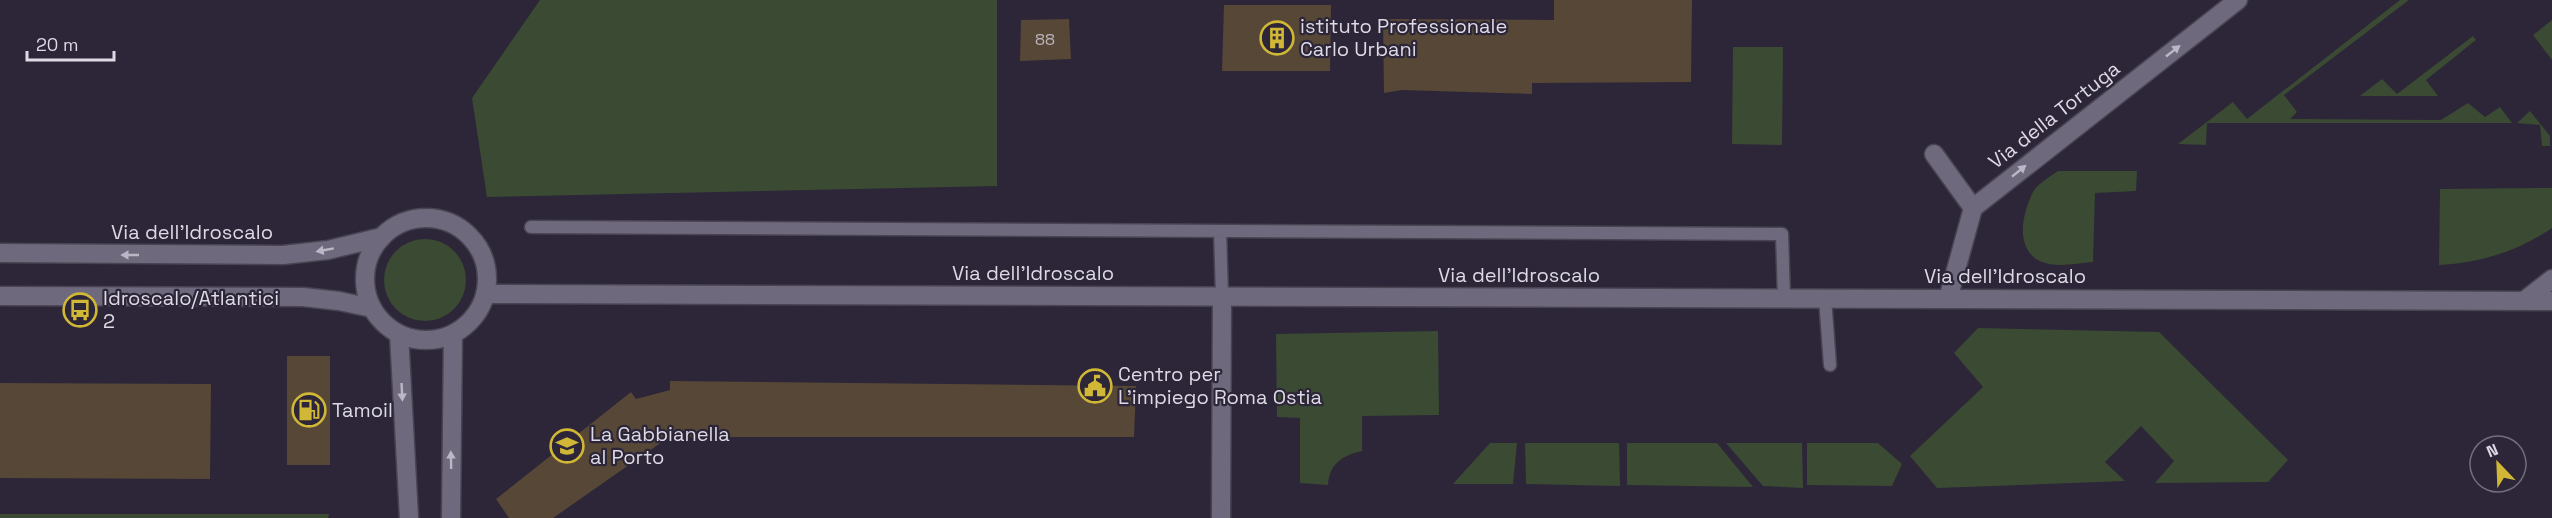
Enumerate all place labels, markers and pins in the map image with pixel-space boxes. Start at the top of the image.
place label: istituto Professionale Carlo Urbani [1300,13,1507,62]
building icon: istituto Professionale Carlo Urbani [1259,20,1295,56]
place label: Idroscalo/Atlantici 2 [103,285,279,334]
bus stop icon: Idroscalo/Atlantici 2 [62,292,98,328]
place label: Centro per L'impiego Roma Ostia [1118,361,1322,410]
public building icon: Centro per L'impiego Roma Ostia [1077,368,1113,404]
fuel station icon: Tamoil [291,392,327,428]
place label: Tamoil [332,397,393,423]
place label: La Gabbianella al Porto [590,421,730,470]
school or university icon: La Gabbianella al Porto [549,428,585,464]

